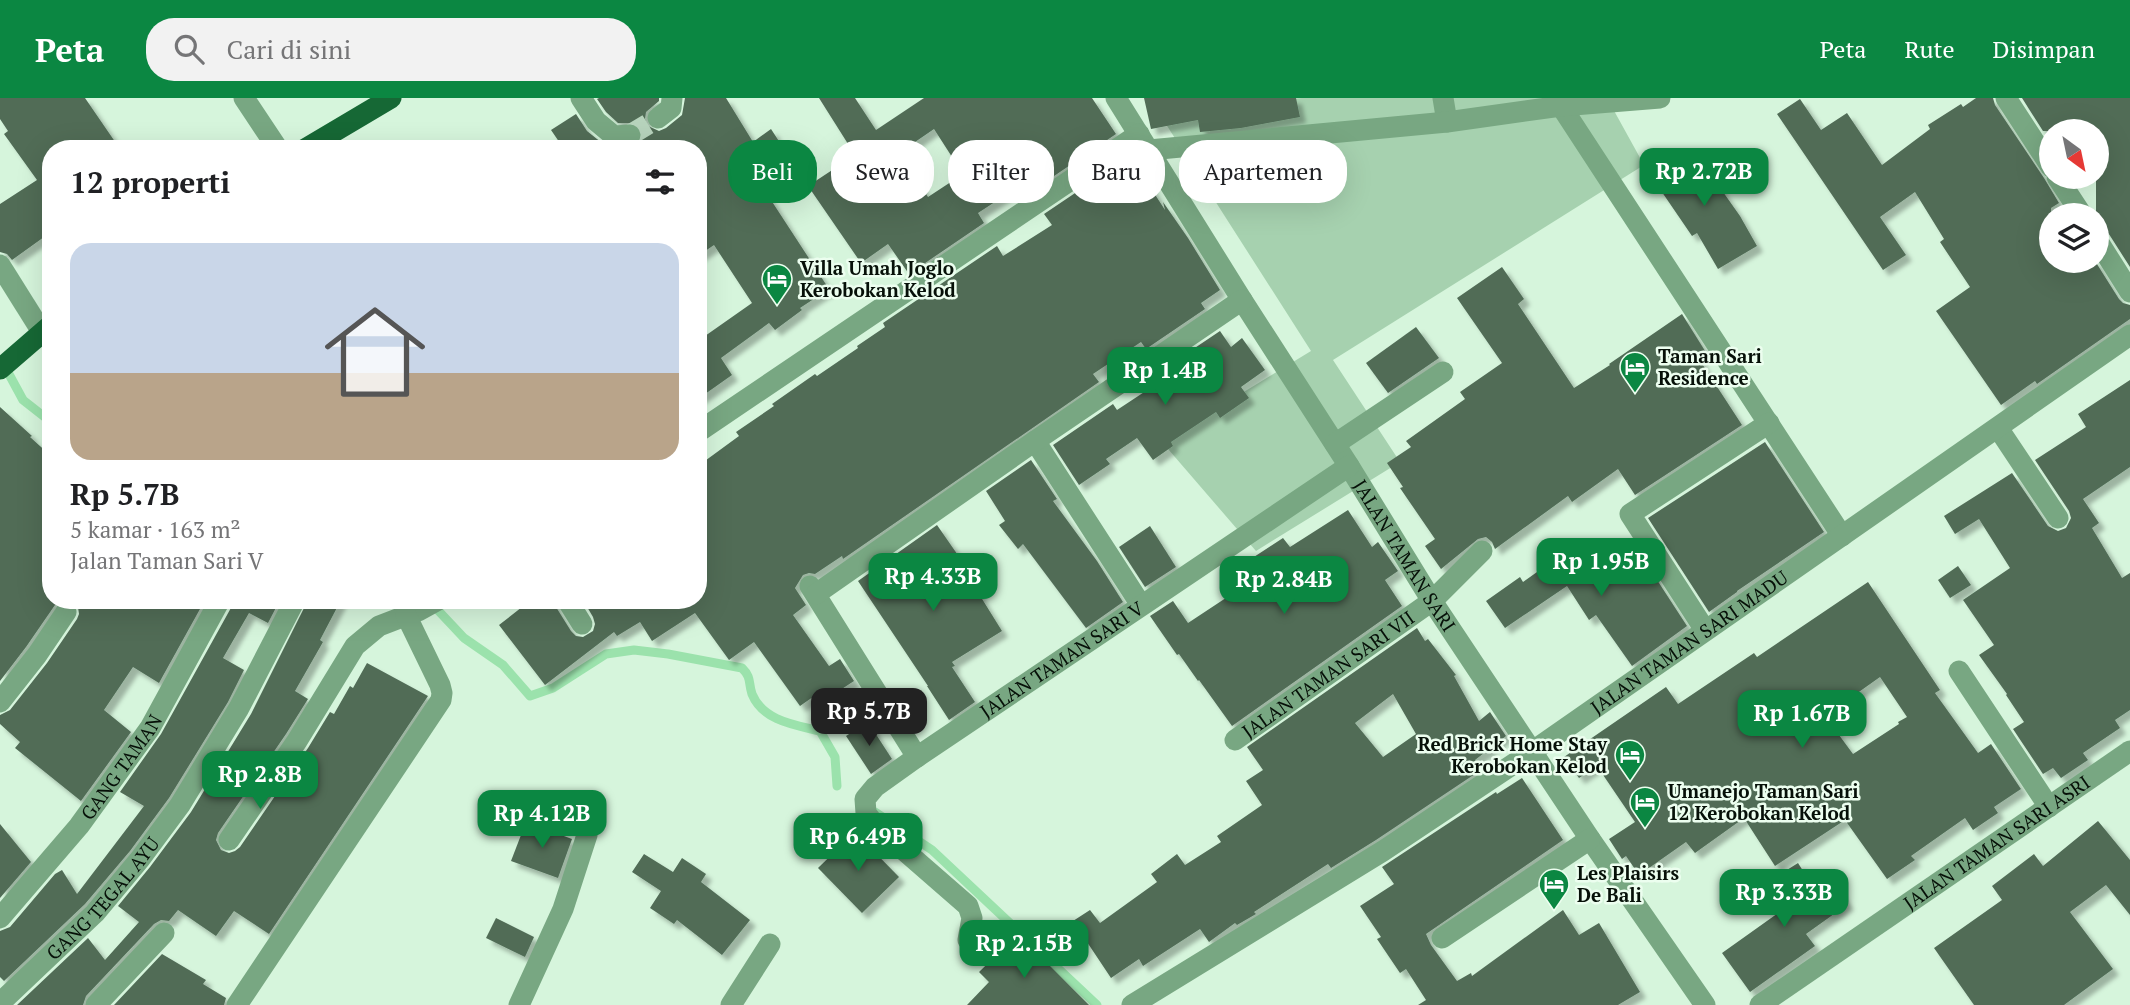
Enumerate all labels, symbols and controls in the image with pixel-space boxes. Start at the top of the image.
search box [146,18,636,81]
text: Peta [35,28,104,71]
icon: search [170,30,208,68]
text: Cari di sini [226,32,351,66]
text: Peta [1820,33,1866,65]
text: Rute [1904,33,1954,65]
text: Disimpan [1992,33,2095,65]
north arrow [2039,119,2109,189]
map controls [2039,119,2109,273]
chip: Beli [728,140,817,203]
chip: Sewa [831,140,934,203]
chip: Filter [948,140,1054,203]
chip: Baru [1068,140,1165,203]
chip: Apartemen [1179,140,1347,203]
pin: Rp 2.72B [1632,148,1776,208]
text: Rp 2.72B [1656,155,1752,186]
text: 12 properti [70,162,230,202]
icon: filters [641,163,679,201]
button: layers [2039,203,2109,273]
place label: Villa Umah Joglo Kerobokan Kelod [800,255,956,302]
hotel icon: Villa Umah Joglo Kerobokan Kelod [760,262,794,306]
icon: home [312,289,438,415]
place label: Taman Sari Residence [1658,343,1762,390]
pin: Rp 1.4B [1100,348,1230,407]
hotel icon: Taman Sari Residence [1618,350,1652,394]
text: Rp 1.4B [1123,354,1207,385]
text: Rp 5.7B [70,474,180,514]
street label: JALAN TAMAN SARI [1348,475,1462,636]
text: 5 kamar · 163 m² [70,514,240,545]
pin: Rp 1.95B [1529,538,1673,598]
text: Jalan Taman Sari V [70,545,263,576]
text: Rp 1.95B [1553,545,1649,576]
pin: Rp 4.33B [861,554,1005,613]
pin: Rp 2.84B [1212,556,1356,616]
text: Rp 4.33B [885,560,981,591]
text: Rp 2.84B [1236,563,1332,594]
street label: JALAN TAMAN SARI MADU [1585,564,1793,719]
street label: JALAN TAMAN SARI V [975,595,1148,723]
street label: JALAN TAMAN SARI VII [1237,605,1419,743]
pin: Rp 5.7B [804,688,934,748]
pin: Rp 1.67B [1730,690,1874,750]
text: Rp 5.7B [827,695,911,726]
text: Rp 1.67B [1754,697,1850,728]
street label: GANG TAMAN [75,710,167,824]
place label: Red Brick Home Stay Kerobokan Kelod [1418,731,1608,778]
hotel icon: Red Brick Home Stay Kerobokan Kelod [1613,738,1647,782]
pin: Rp 2.8B [195,752,325,811]
text: Rp 2.8B [218,758,302,789]
street label: JALAN TAMAN SARI ASRI [1898,769,2094,915]
place label: Umanejo Taman Sari 12 Kerobokan Kelod [1668,778,1859,825]
hotel icon: Umanejo Taman Sari 12 Kerobokan Kelod [1628,785,1662,829]
pin: Rp 4.12B [470,790,614,850]
text: Rp 4.12B [494,797,590,828]
pin: Rp 6.49B [786,814,930,873]
text: Rp 6.49B [810,820,906,851]
street label: GANG TEGAL AYU [41,831,164,965]
place label: Les Plaisirs De Bali [1577,860,1679,907]
hotel icon: Les Plaisirs De Bali [1537,867,1571,911]
pin: Rp 3.33B [1712,870,1856,929]
text: Rp 3.33B [1736,876,1832,907]
pin: Rp 2.15B [952,920,1096,980]
text: Rp 2.15B [976,927,1072,958]

